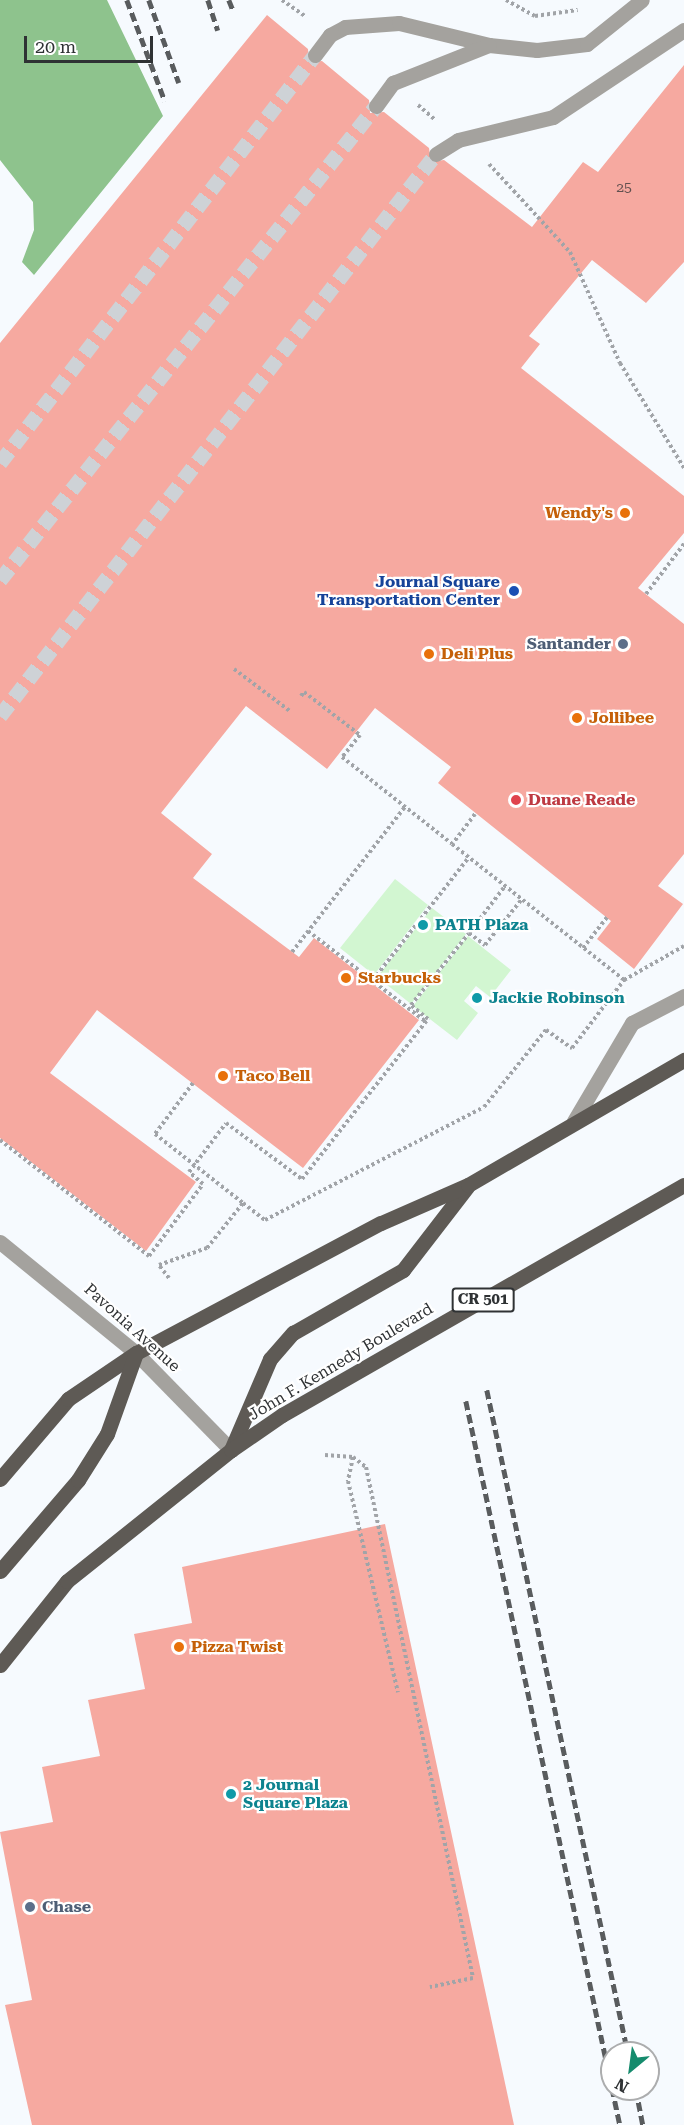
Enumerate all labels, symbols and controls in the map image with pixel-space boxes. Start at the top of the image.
scale bar [27,24,156,62]
text: 20 m [35,36,76,57]
house number: 25 [616,179,632,195]
place label: Wendy's [545,503,613,523]
marker: Wendy's [618,506,632,520]
place label: Journal Square Transportation Center [317,572,500,610]
marker: Journal Square Transportation Center [505,582,523,600]
place label: Santander [527,634,611,654]
marker: Santander [616,637,630,651]
place label: Deli Plus [441,644,513,664]
marker: Deli Plus [422,647,436,661]
place label: Jollibee [589,708,654,728]
marker: Jollibee [570,711,584,725]
place label: Duane Reade [528,790,635,810]
marker: Duane Reade [509,793,523,807]
place label: PATH Plaza [435,915,528,935]
marker: PATH Plaza [416,918,430,932]
place label: Starbucks [358,968,441,988]
marker: Starbucks [339,971,353,985]
place label: Jackie Robinson [489,988,625,1008]
marker: Jackie Robinson [470,991,484,1005]
place label: Taco Bell [235,1066,310,1086]
marker: Taco Bell [216,1069,230,1083]
street label: Pavonia Avenue [80,1280,184,1376]
road number: CR 501 [452,1288,514,1312]
street label: John F. Kennedy Boulevard [245,1299,437,1425]
place label: Pizza Twist [191,1637,283,1657]
marker: Pizza Twist [172,1640,186,1654]
place label: 2 Journal Square Plaza [243,1775,348,1813]
marker: 2 Journal Square Plaza [224,1787,238,1801]
place label: Chase [42,1897,91,1917]
marker: Chase [23,1900,37,1914]
north arrow [600,2041,660,2101]
text: N [612,2074,632,2097]

